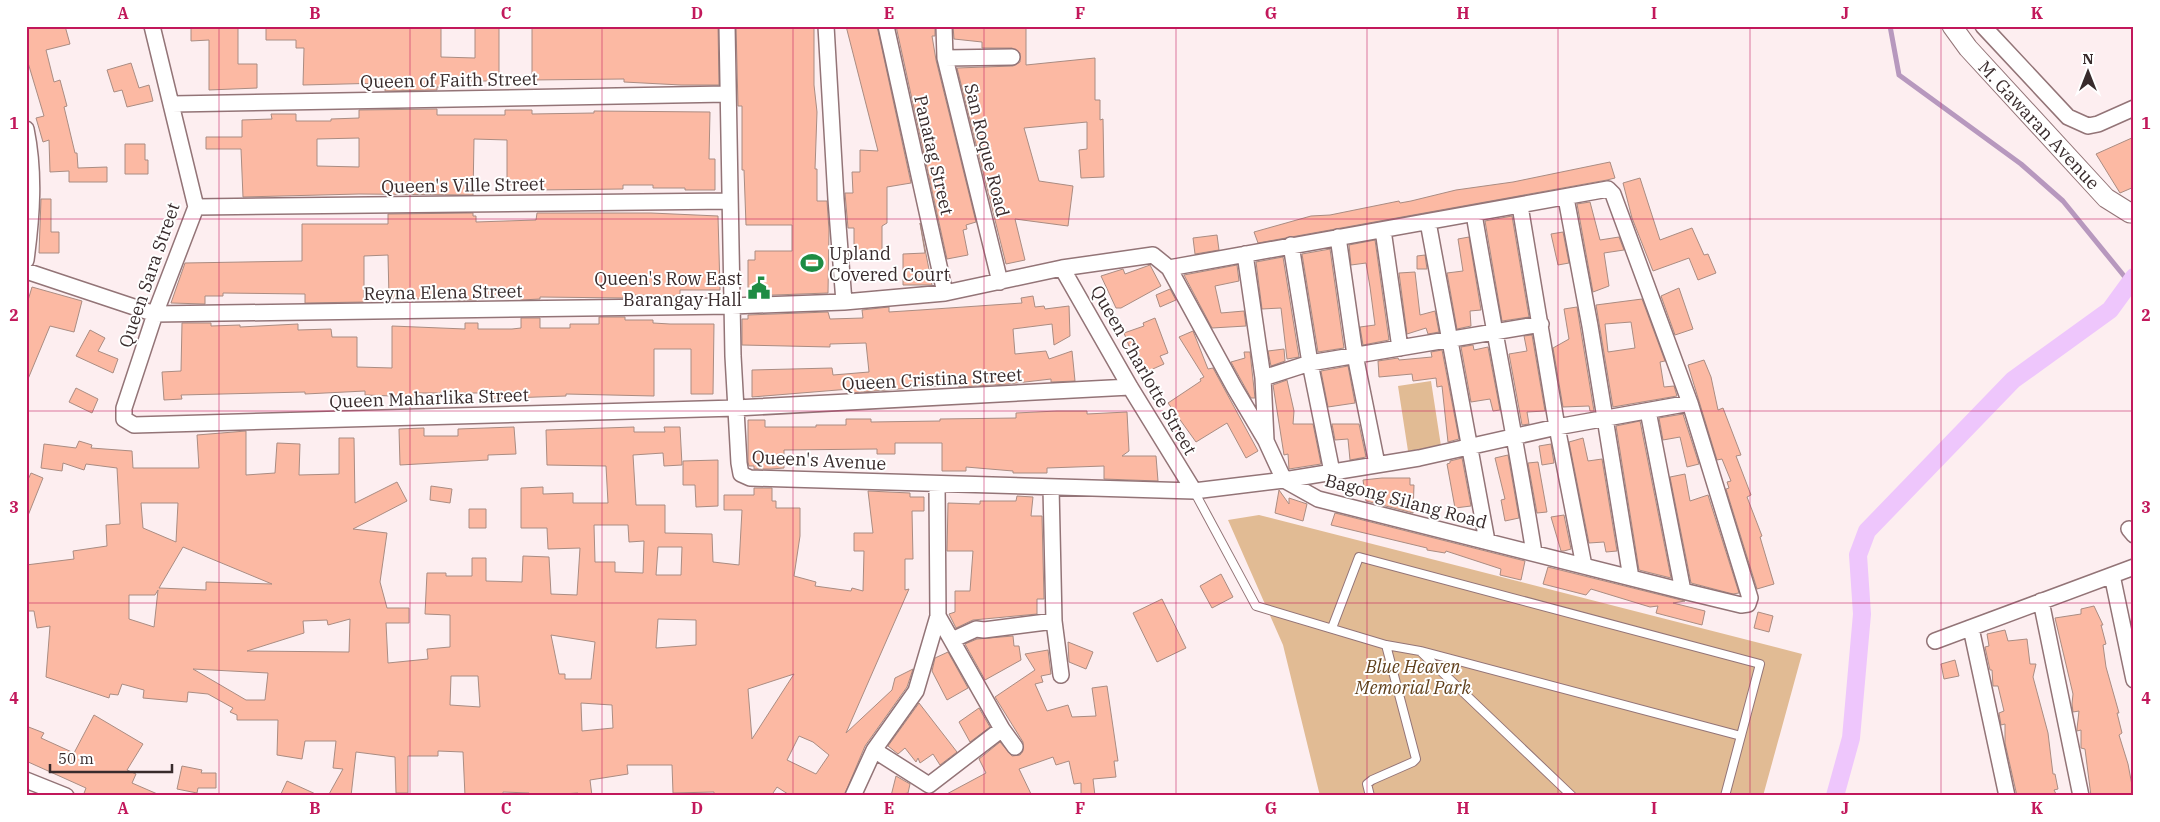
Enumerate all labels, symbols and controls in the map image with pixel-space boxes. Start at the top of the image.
text: A [117,3,129,23]
text: B [309,3,321,23]
text: C [501,3,511,23]
text: D [691,3,703,23]
text: E [884,3,894,23]
text: F [1075,3,1085,23]
text: G [1265,3,1277,23]
text: H [1457,3,1470,23]
text: I [1651,3,1657,23]
text: J [1841,3,1849,23]
text: K [2031,3,2044,23]
north arrow [2062,48,2112,98]
text: N [2082,50,2094,68]
street label: M. Gawaran Avenue [1973,56,2105,194]
street label: Queen of Faith Street [360,67,538,93]
street label: San Roque Road [959,81,1015,219]
street label: Panatag Street [909,93,959,217]
text: 1 [9,113,19,133]
text: 1 [2141,113,2151,133]
street label: Queen's Ville Street [381,172,545,198]
street label: Queen Sara Street [113,199,185,351]
place label: Upland Covered Court [829,242,950,286]
sports icon: Upland Covered Court [799,250,825,276]
place label: Queen's Row East Barangay Hall [594,267,742,311]
public building icon: Queen's Row East Barangay Hall [746,275,772,301]
street label: Reyna Elena Street [363,279,523,305]
street label: Queen Charlotte Street [1086,281,1202,459]
text: 2 [9,305,19,325]
text: 2 [2141,305,2151,325]
street label: Queen Cristina Street [841,363,1023,395]
street label: Queen Maharlika Street [329,383,529,413]
street label: Queen's Avenue [751,445,887,475]
street label: Bagong Silang Road [1322,468,1490,534]
text: 3 [9,497,19,517]
text: 3 [2141,497,2151,517]
park label: Blue Heaven Memorial Park [1354,655,1471,699]
text: 4 [9,688,19,708]
text: 4 [2141,688,2151,708]
scale bar [50,742,172,774]
text: 50 m [58,749,94,768]
text: A [117,798,129,818]
text: B [309,798,321,818]
text: C [501,798,511,818]
text: D [691,798,703,818]
text: E [884,798,894,818]
text: F [1075,798,1085,818]
text: G [1265,798,1277,818]
text: H [1457,798,1470,818]
text: I [1651,798,1657,818]
text: J [1841,798,1849,818]
text: K [2031,798,2044,818]

